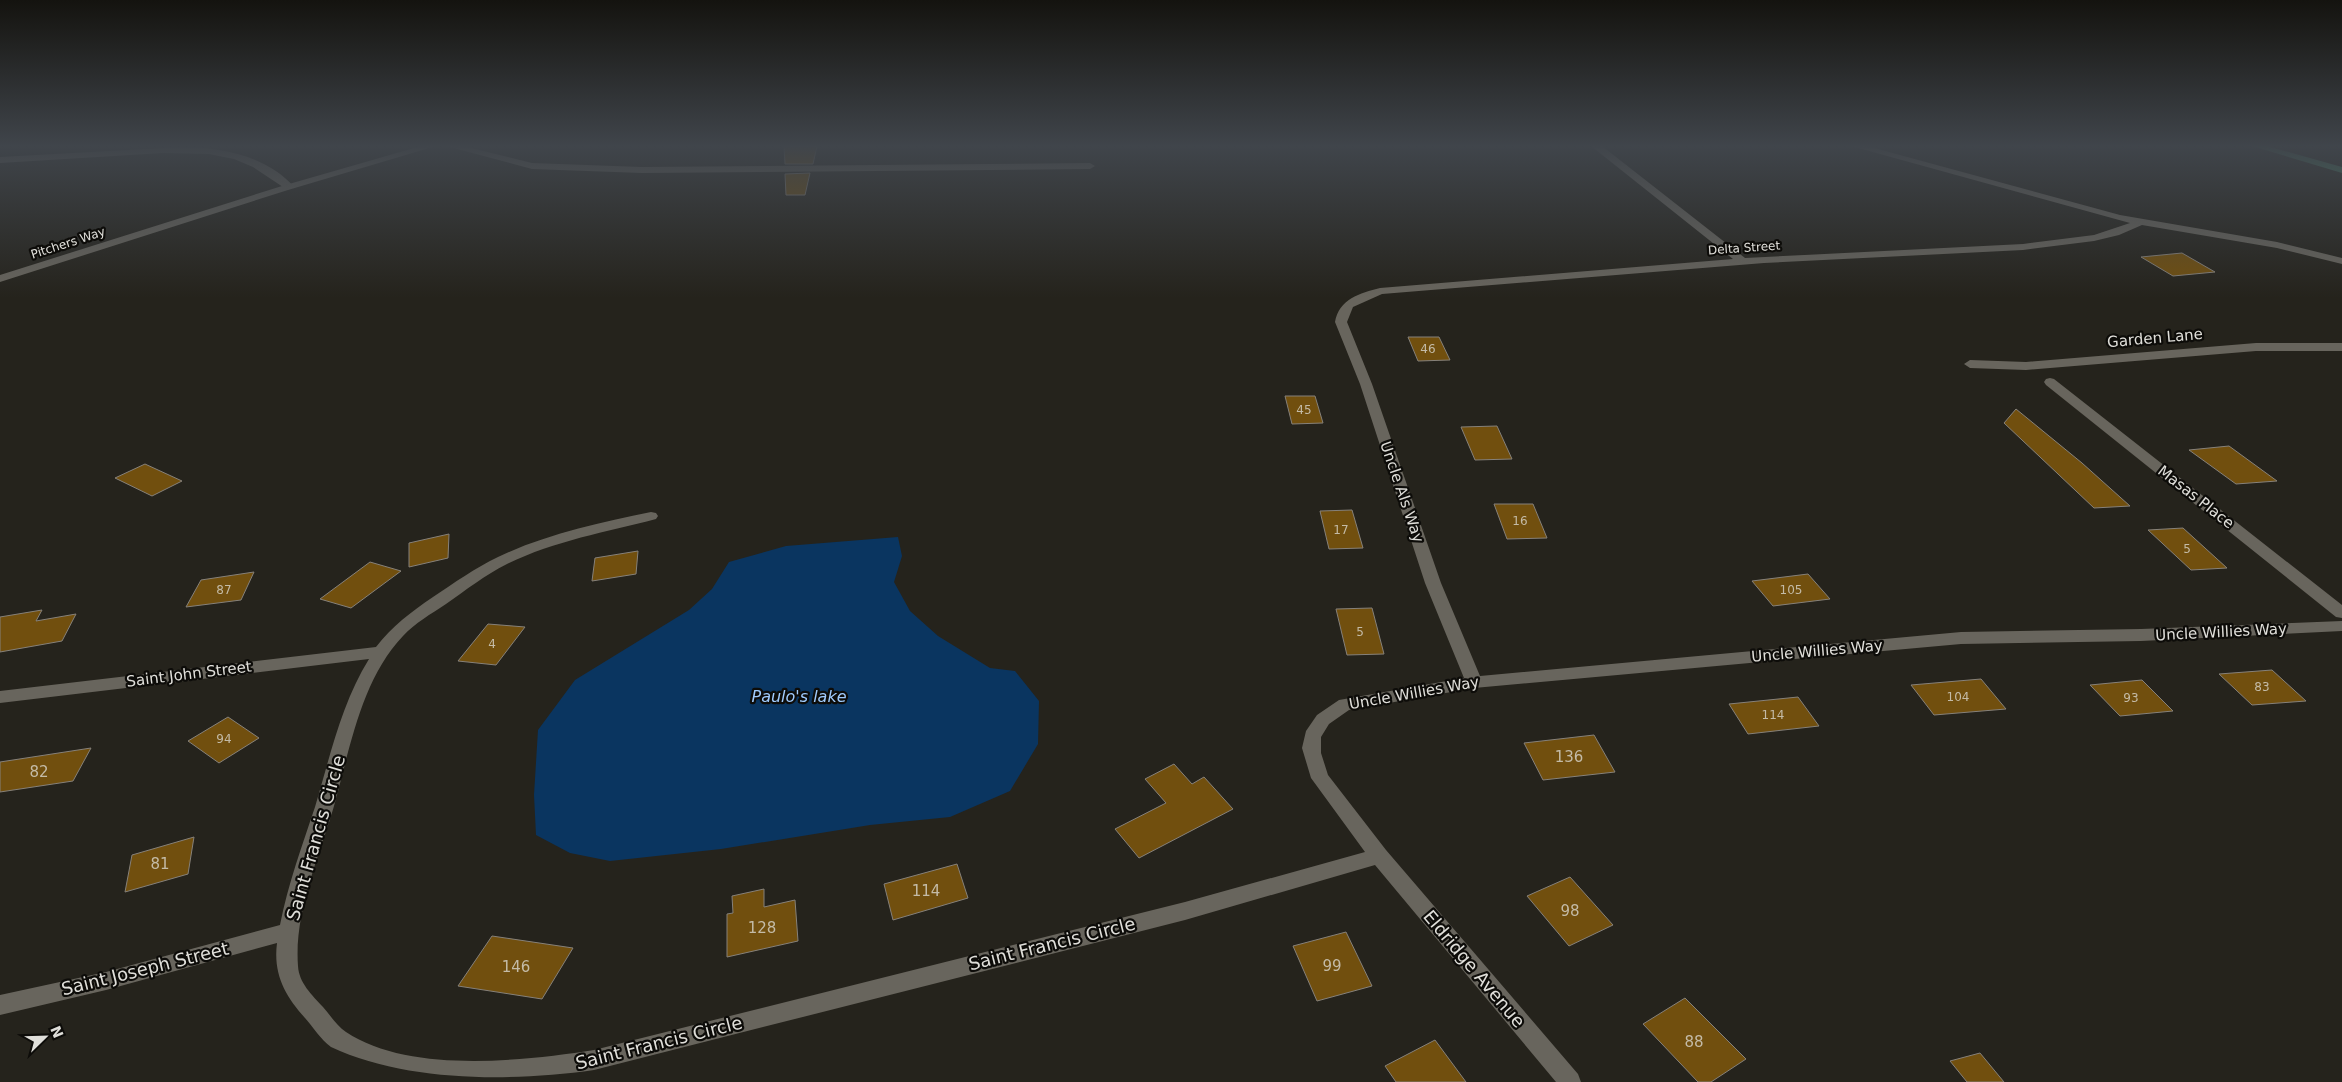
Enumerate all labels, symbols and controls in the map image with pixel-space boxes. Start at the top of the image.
street label: Pitchers Way [29,224,107,262]
street label: Delta Street [1707,238,1781,258]
street label: Garden Lane [2106,325,2204,351]
house number: 46 [1420,342,1436,356]
house number: 45 [1296,403,1312,417]
street label: Uncle Als Way [1376,439,1428,545]
street label: Masas Place [2154,462,2238,532]
house number: 16 [1512,514,1528,528]
house number: 17 [1333,523,1349,537]
house number: 5 [2183,542,2191,556]
house number: 87 [216,583,232,597]
house number: 105 [1780,583,1802,597]
street label: Uncle Willies Way [2155,620,2287,644]
house number: 5 [1356,625,1364,639]
street label: Uncle Willies Way [1751,636,1884,666]
house number: 4 [488,637,496,651]
street label: Saint John Street [125,657,253,691]
street label: Uncle Willies Way [1348,673,1481,713]
house number: 83 [2254,680,2270,694]
water label: Paulo's lake [751,687,847,706]
house number: 104 [1947,690,1969,704]
house number: 93 [2123,691,2139,705]
house number: 114 [1762,708,1784,722]
house number: 94 [216,732,232,746]
house number: 136 [1555,748,1583,766]
street label: Saint Francis Circle [282,753,349,923]
house number: 82 [29,763,49,781]
house number: 81 [150,855,170,873]
house number: 114 [912,882,940,900]
house number: 98 [1560,902,1580,920]
street label: Eldridge Avenue [1419,906,1530,1032]
street label: Saint Francis Circle [966,913,1137,974]
house number: 128 [748,919,776,937]
street label: Saint Joseph Street [59,938,231,999]
house number: 99 [1322,957,1342,975]
house number: 146 [502,958,530,976]
north arrow [20,1012,70,1062]
street label: Saint Francis Circle [573,1012,744,1073]
text: N [47,1023,67,1040]
house number: 88 [1684,1033,1704,1051]

